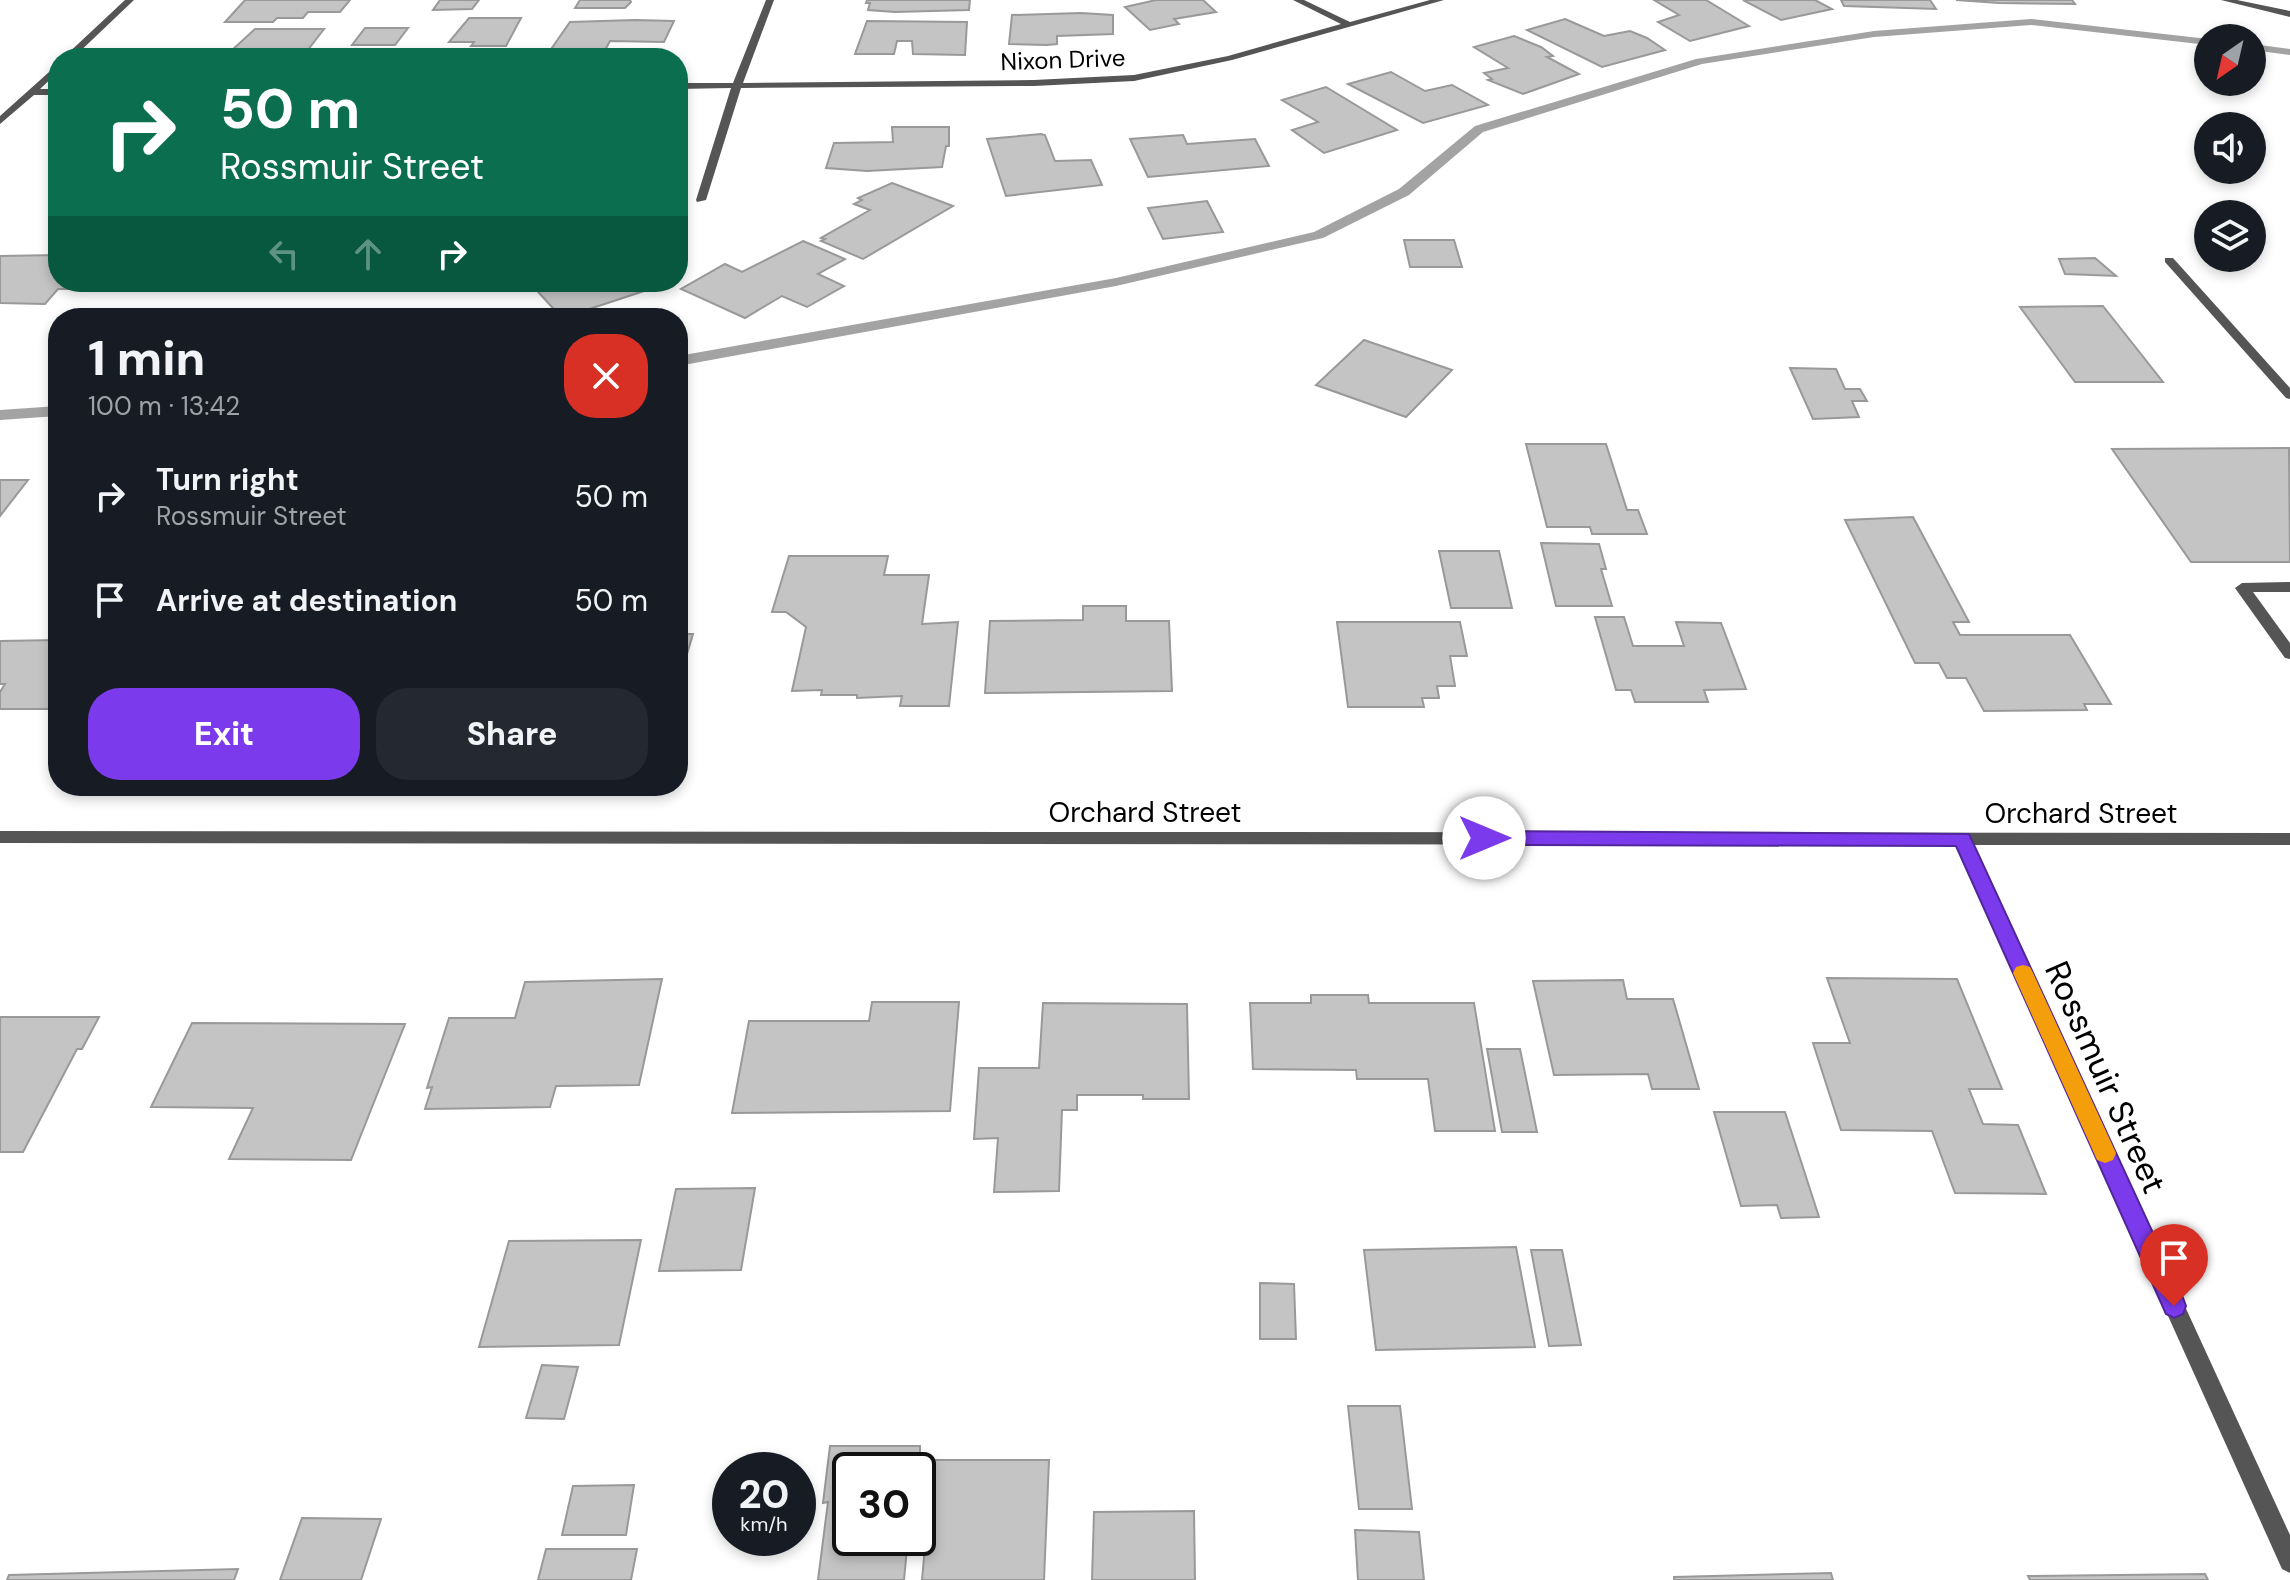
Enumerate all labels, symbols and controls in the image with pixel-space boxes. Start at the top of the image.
north arrow [2194,24,2266,96]
map controls [2194,24,2266,272]
street label: Nixon Drive [1000,42,1126,77]
text: 50 m [220,72,360,145]
icon: right [88,80,192,184]
button: sound [2194,112,2266,184]
text: Rossmuir Street [220,143,484,190]
button: layers [2194,200,2266,272]
icon: left [262,232,306,276]
icon: ahead [346,232,390,276]
icon: right [430,232,474,276]
text: 1 min [88,327,205,390]
button: close [564,334,648,418]
text: 100 m · 13:42 [88,389,240,423]
text: Turn right [156,460,299,499]
icon: right [88,474,132,518]
text: 50 m [574,477,648,516]
text: Rossmuir Street [156,499,347,533]
icon: arrive [88,578,132,622]
text: Arrive at destination [156,581,457,620]
text: 50 m [574,581,648,620]
button: Exit [88,688,360,780]
button: Share [376,688,648,780]
street label: Orchard Street [1048,794,1242,831]
street label: Orchard Street [1984,795,2178,832]
position arrow [1442,796,1526,880]
street label: Rossmuir Street [2034,954,2177,1200]
pin [2140,1224,2208,1306]
icon: arrive [2152,1236,2196,1280]
speed limit sign: 30 [832,1452,936,1556]
text: 20 [738,1468,790,1520]
text: km/h [740,1511,788,1537]

